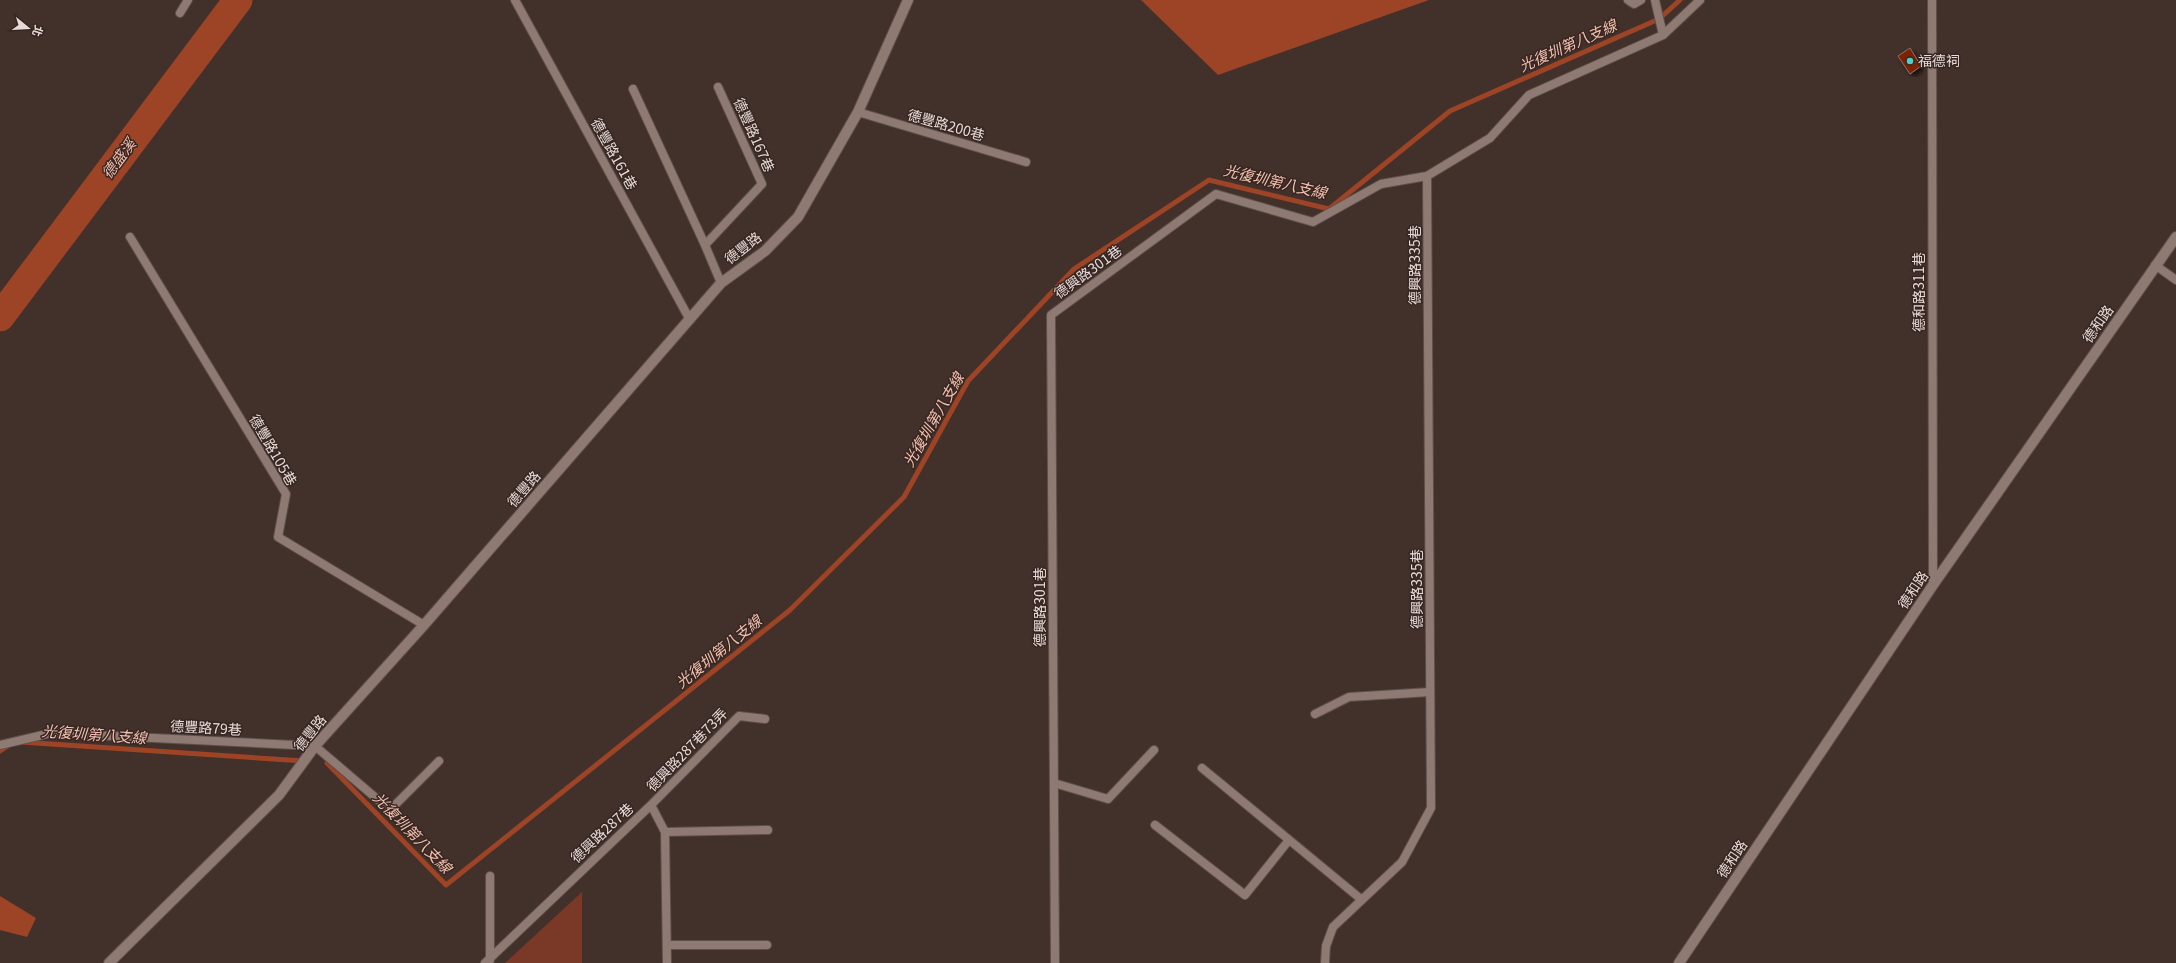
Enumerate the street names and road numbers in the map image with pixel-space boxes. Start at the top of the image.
street label: 德豐路167巷 [730,94,780,175]
street label: 德豐路200巷 [905,103,987,145]
street label: 德豐路161巷 [587,114,643,193]
street label: 德興路335巷 [1404,225,1424,305]
street label: 德豐路 [720,226,765,268]
street label: 德興路301巷 [1049,240,1125,303]
street label: 德和路311巷 [1908,252,1928,332]
street label: 德和路 [2077,300,2117,346]
street label: 德豐路105巷 [245,410,302,489]
street label: 德豐路 [502,466,545,511]
street label: 德興路335巷 [1406,549,1426,629]
street label: 德和路 [1892,566,1932,612]
street label: 德興路301巷 [1029,567,1049,647]
street label: 德興路287巷73弄 [641,703,731,795]
street label: 德豐路 [288,710,330,755]
street label: 德豐路79巷 [170,715,242,739]
street label: 德興路287巷 [565,798,637,867]
street label: 德和路 [1711,835,1751,881]

